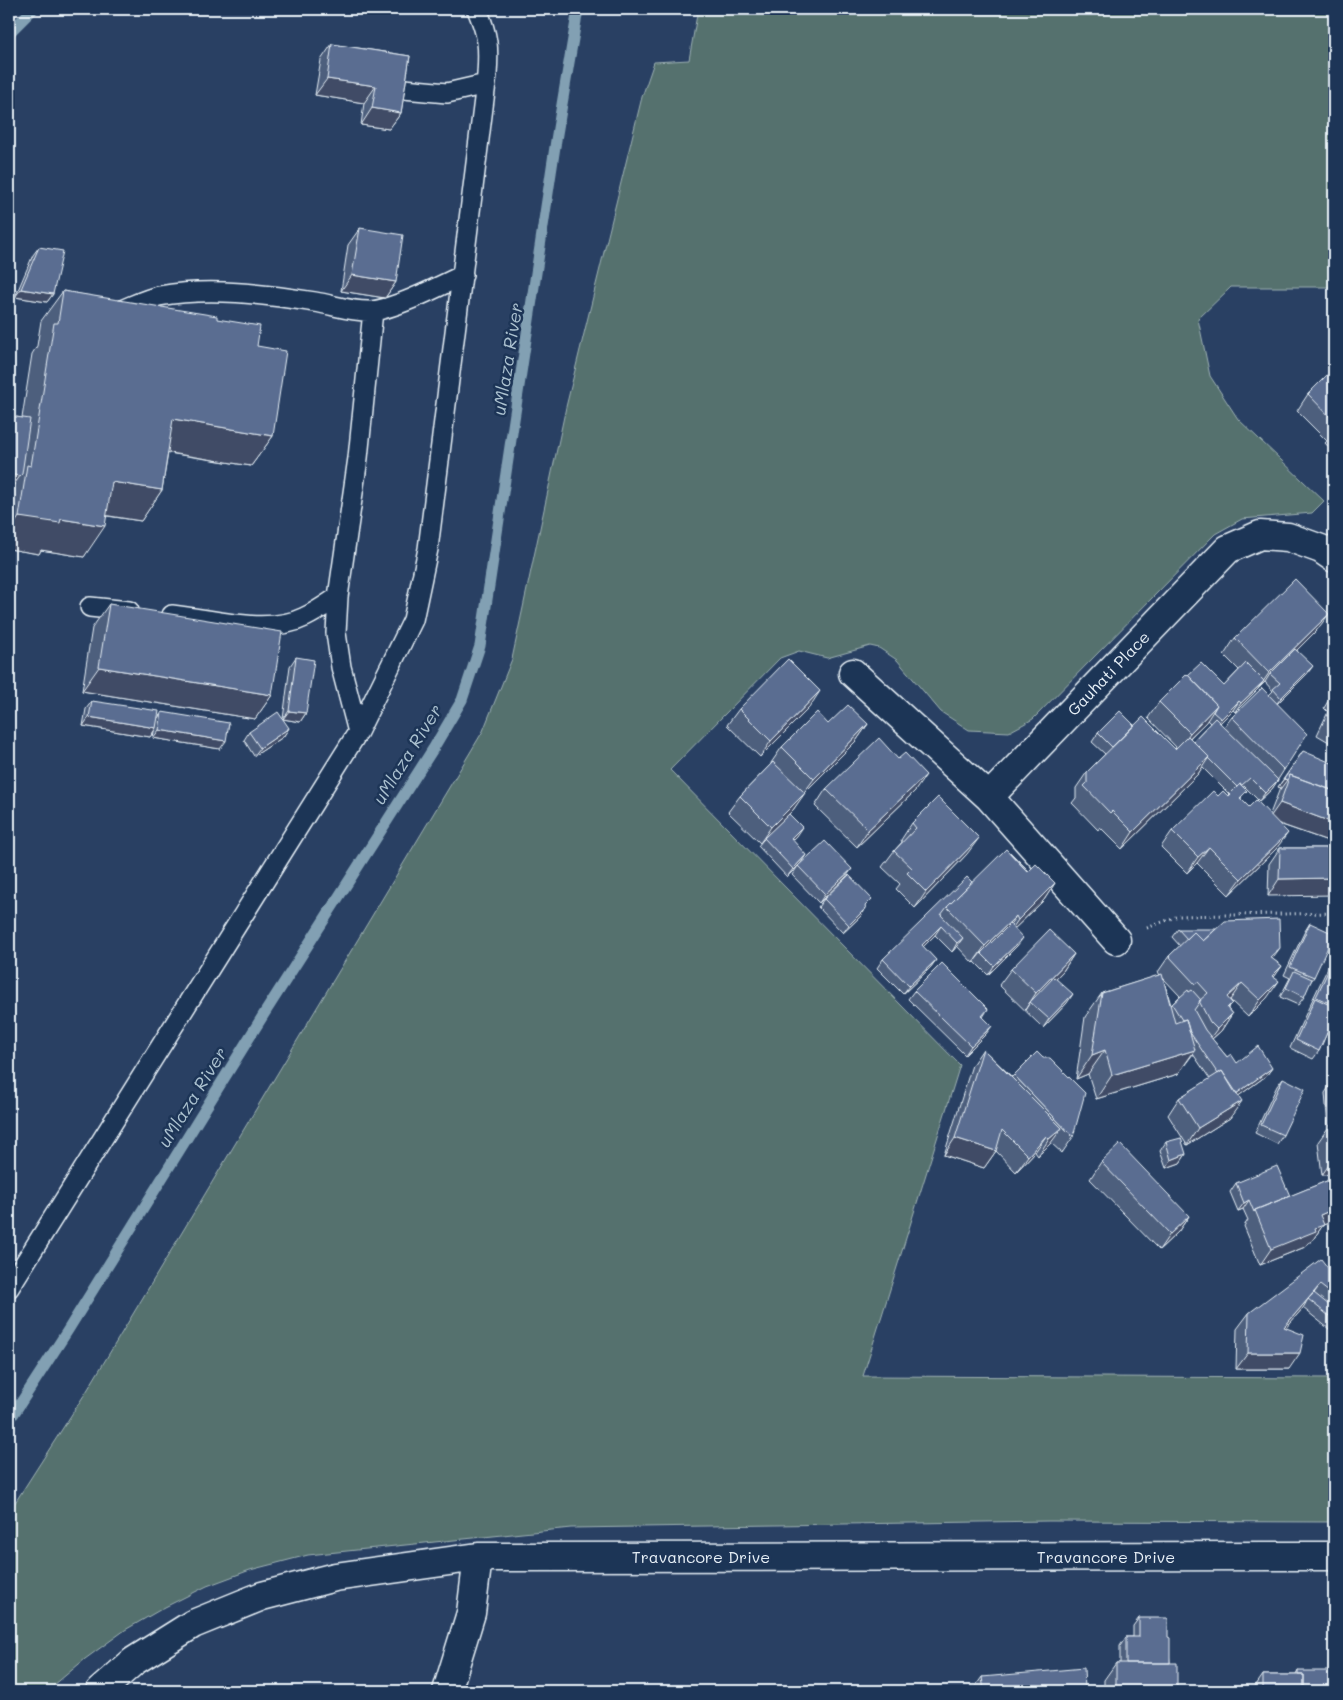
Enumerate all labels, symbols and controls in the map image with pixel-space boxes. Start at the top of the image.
water label: uMlaza River [486,301,528,417]
street label: Gauhati Place [1062,626,1154,720]
water label: uMlaza River [367,699,447,809]
water label: uMlaza River [152,1042,232,1152]
street label: Travancore Drive [632,1546,770,1567]
street label: Travancore Drive [1037,1546,1175,1567]

